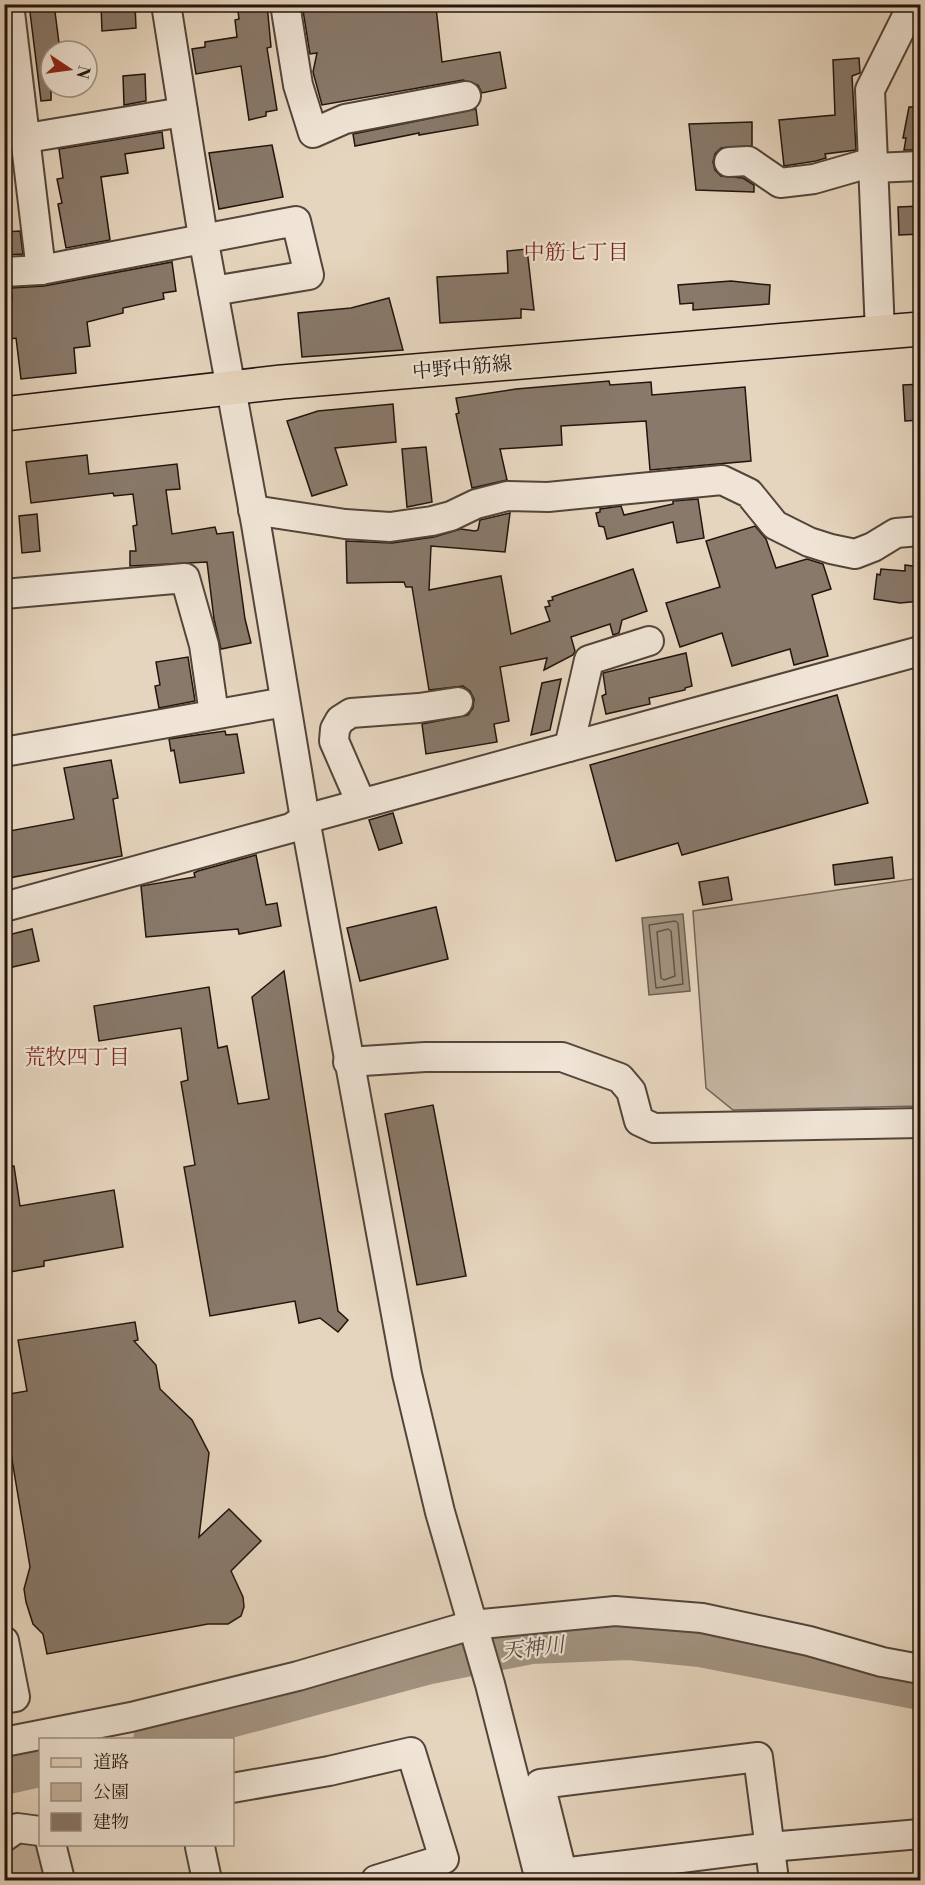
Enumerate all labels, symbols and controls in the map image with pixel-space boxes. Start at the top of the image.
north arrow [39,39,99,99]
text: N [71,64,94,81]
district label: 中筋七丁目 [524,240,629,266]
street label: 中野中筋線 [411,352,513,385]
district label: 荒牧四丁目 [25,1045,130,1071]
water label: 天神川 [500,1632,568,1666]
legend [39,1738,234,1846]
text: 道路 [93,1751,129,1774]
text: 公園 [93,1781,129,1804]
text: 建物 [93,1811,129,1834]

